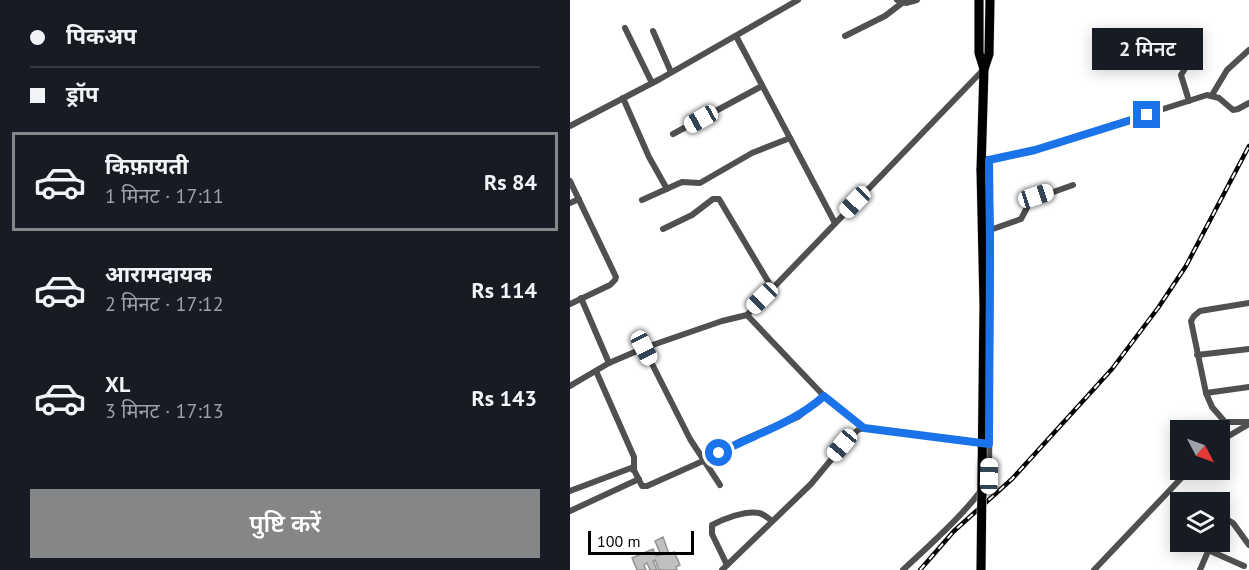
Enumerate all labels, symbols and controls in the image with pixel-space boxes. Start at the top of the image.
text: पिकअप [66,22,137,50]
callout: 2 मिनट [1092,28,1202,70]
text: 2 मिनट [1119,36,1176,62]
text: ड्रॉप [66,80,99,108]
route end [1133,101,1160,128]
car [681,102,721,136]
text: किफ़ायती [105,152,189,180]
icon: car [33,155,87,209]
text: Rs 84 [484,168,537,196]
car [1016,182,1056,210]
text: 1 मिनट · 17:11 [105,183,224,209]
car [836,183,874,221]
text: आरामदायक [105,260,212,288]
icon: car [33,263,87,317]
text: Rs 114 [471,276,537,304]
car [743,279,781,317]
text: 2 मिनट · 17:12 [105,291,224,317]
car [628,328,660,368]
text: XL [105,370,130,398]
icon: car [33,371,87,425]
text: Rs 143 [471,384,537,412]
text: 3 मिनट · 17:13 [105,398,224,424]
north arrow [1170,420,1230,480]
map controls [1170,420,1230,552]
car [824,425,860,465]
route start [705,439,732,466]
car [980,458,998,494]
button: पुष्टि करें [30,489,540,558]
button: layers [1170,492,1230,552]
scale bar [588,528,694,556]
text: 100 m [597,531,640,551]

